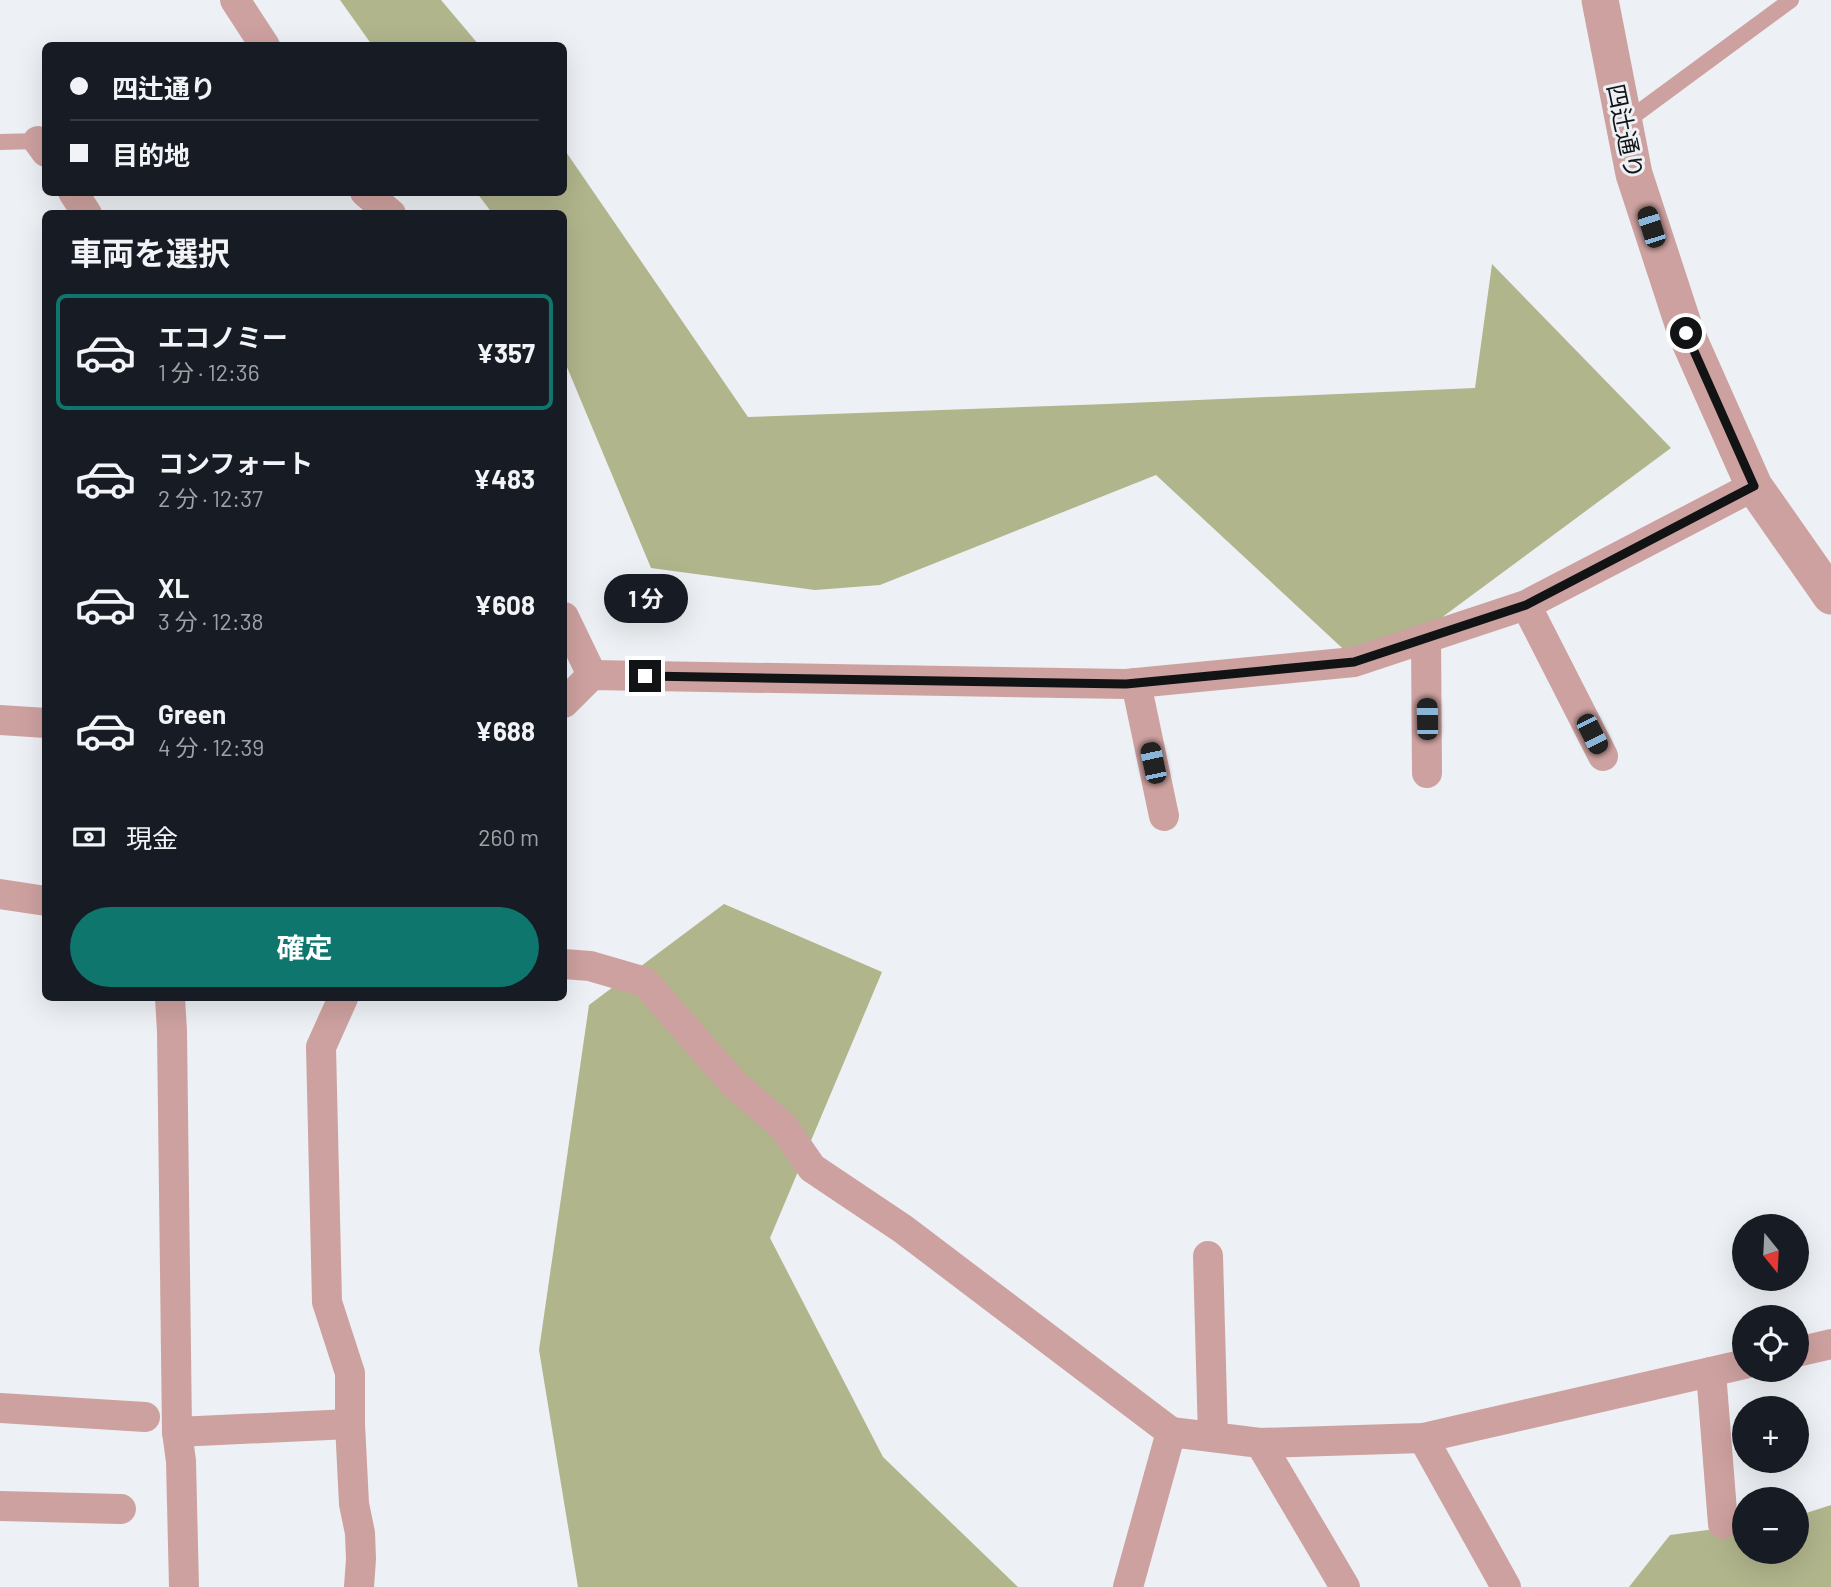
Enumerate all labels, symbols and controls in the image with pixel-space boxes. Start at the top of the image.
text: 四辻通り [112,72,216,103]
street label: 四辻通り [1602,81,1650,181]
text: 目的地 [112,139,190,170]
car [1635,204,1668,250]
text: 車両を選択 [70,233,230,271]
route start [1670,317,1702,349]
icon: car [74,321,137,384]
text: エコノミー [158,321,288,352]
text: ¥357 [476,337,535,368]
text: 1 分 · 12:36 [158,358,260,386]
icon: car [74,447,137,510]
text: コンフォート [158,447,313,478]
text: ¥483 [473,463,535,494]
text: 2 分 · 12:37 [158,484,263,512]
text: XL [158,572,189,603]
icon: car [74,573,137,636]
callout: 1 分 [603,574,687,624]
text: 1 分 [628,584,664,612]
text: ¥608 [474,589,535,620]
text: 3 分 · 12:38 [158,607,263,635]
route end [629,660,661,692]
text: Green [158,698,226,729]
car [1417,698,1438,740]
icon: car [74,699,137,762]
car [1574,711,1611,757]
text: ¥688 [475,715,535,746]
text: 4 分 · 12:39 [158,733,264,761]
car [1139,740,1168,786]
icon: cash [70,818,108,856]
text: 現金 [126,822,178,853]
text: 260 m [478,823,539,851]
button: 確定 [70,907,539,987]
north arrow [1732,1214,1810,1292]
map controls [1732,1214,1809,1564]
button: locate [1732,1305,1809,1382]
button: + [1732,1396,1809,1473]
button: − [1732,1487,1809,1564]

